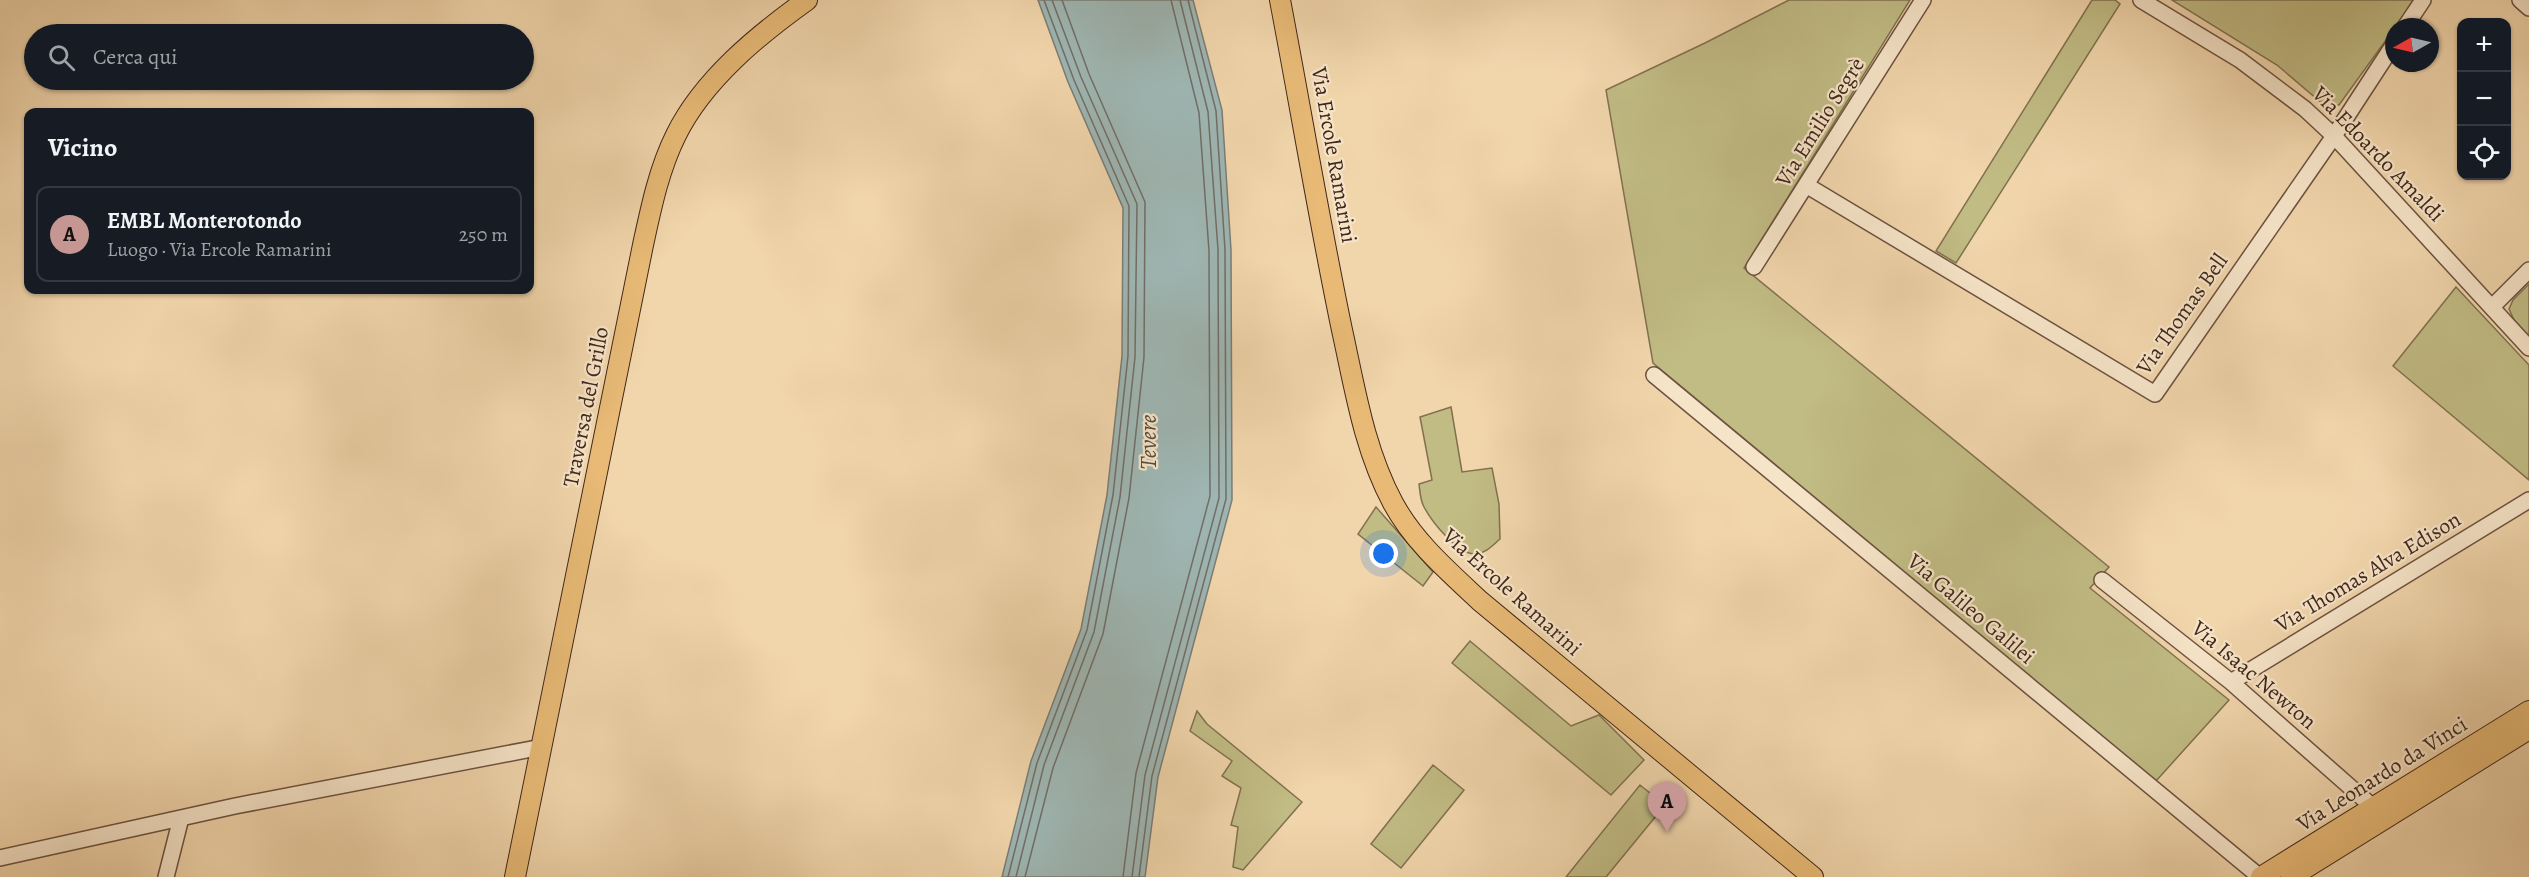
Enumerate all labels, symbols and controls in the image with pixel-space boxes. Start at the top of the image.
north arrow [2385,18,2439,72]
map controls [2457,18,2511,180]
button: + [2457,18,2511,72]
search box [24,24,534,90]
icon: search [45,41,78,74]
text: Cerca qui [93,42,178,72]
street label: Via Emilio Segrè [1768,52,1872,193]
street label: Via Ercole Ramarini [1304,64,1364,245]
button: − [2457,72,2511,126]
street label: Via Edoardo Amaldi [2305,79,2451,229]
button: locate [2457,126,2511,180]
text: Vicino [48,130,117,165]
text: EMBL Monterotondo [107,206,302,236]
text: A [63,221,76,248]
text: 250 m [459,221,508,248]
text: Luogo · Via Ercole Ramarini [107,236,332,263]
street label: Via Thomas Bell [2129,247,2235,381]
street label: Traversa del Grillo [556,324,616,490]
water label: Tevere [1132,414,1164,469]
street label: Via Thomas Alva Edison [2269,505,2467,640]
street label: Via Ercole Ramarini [1435,521,1588,663]
your location [1369,539,1398,568]
street label: Via Galileo Galilei [1900,546,2041,671]
street label: Via Isaac Newton [2184,613,2323,736]
street label: Via Leonardo da Vinci [2290,709,2473,839]
pin: A [1648,782,1686,832]

